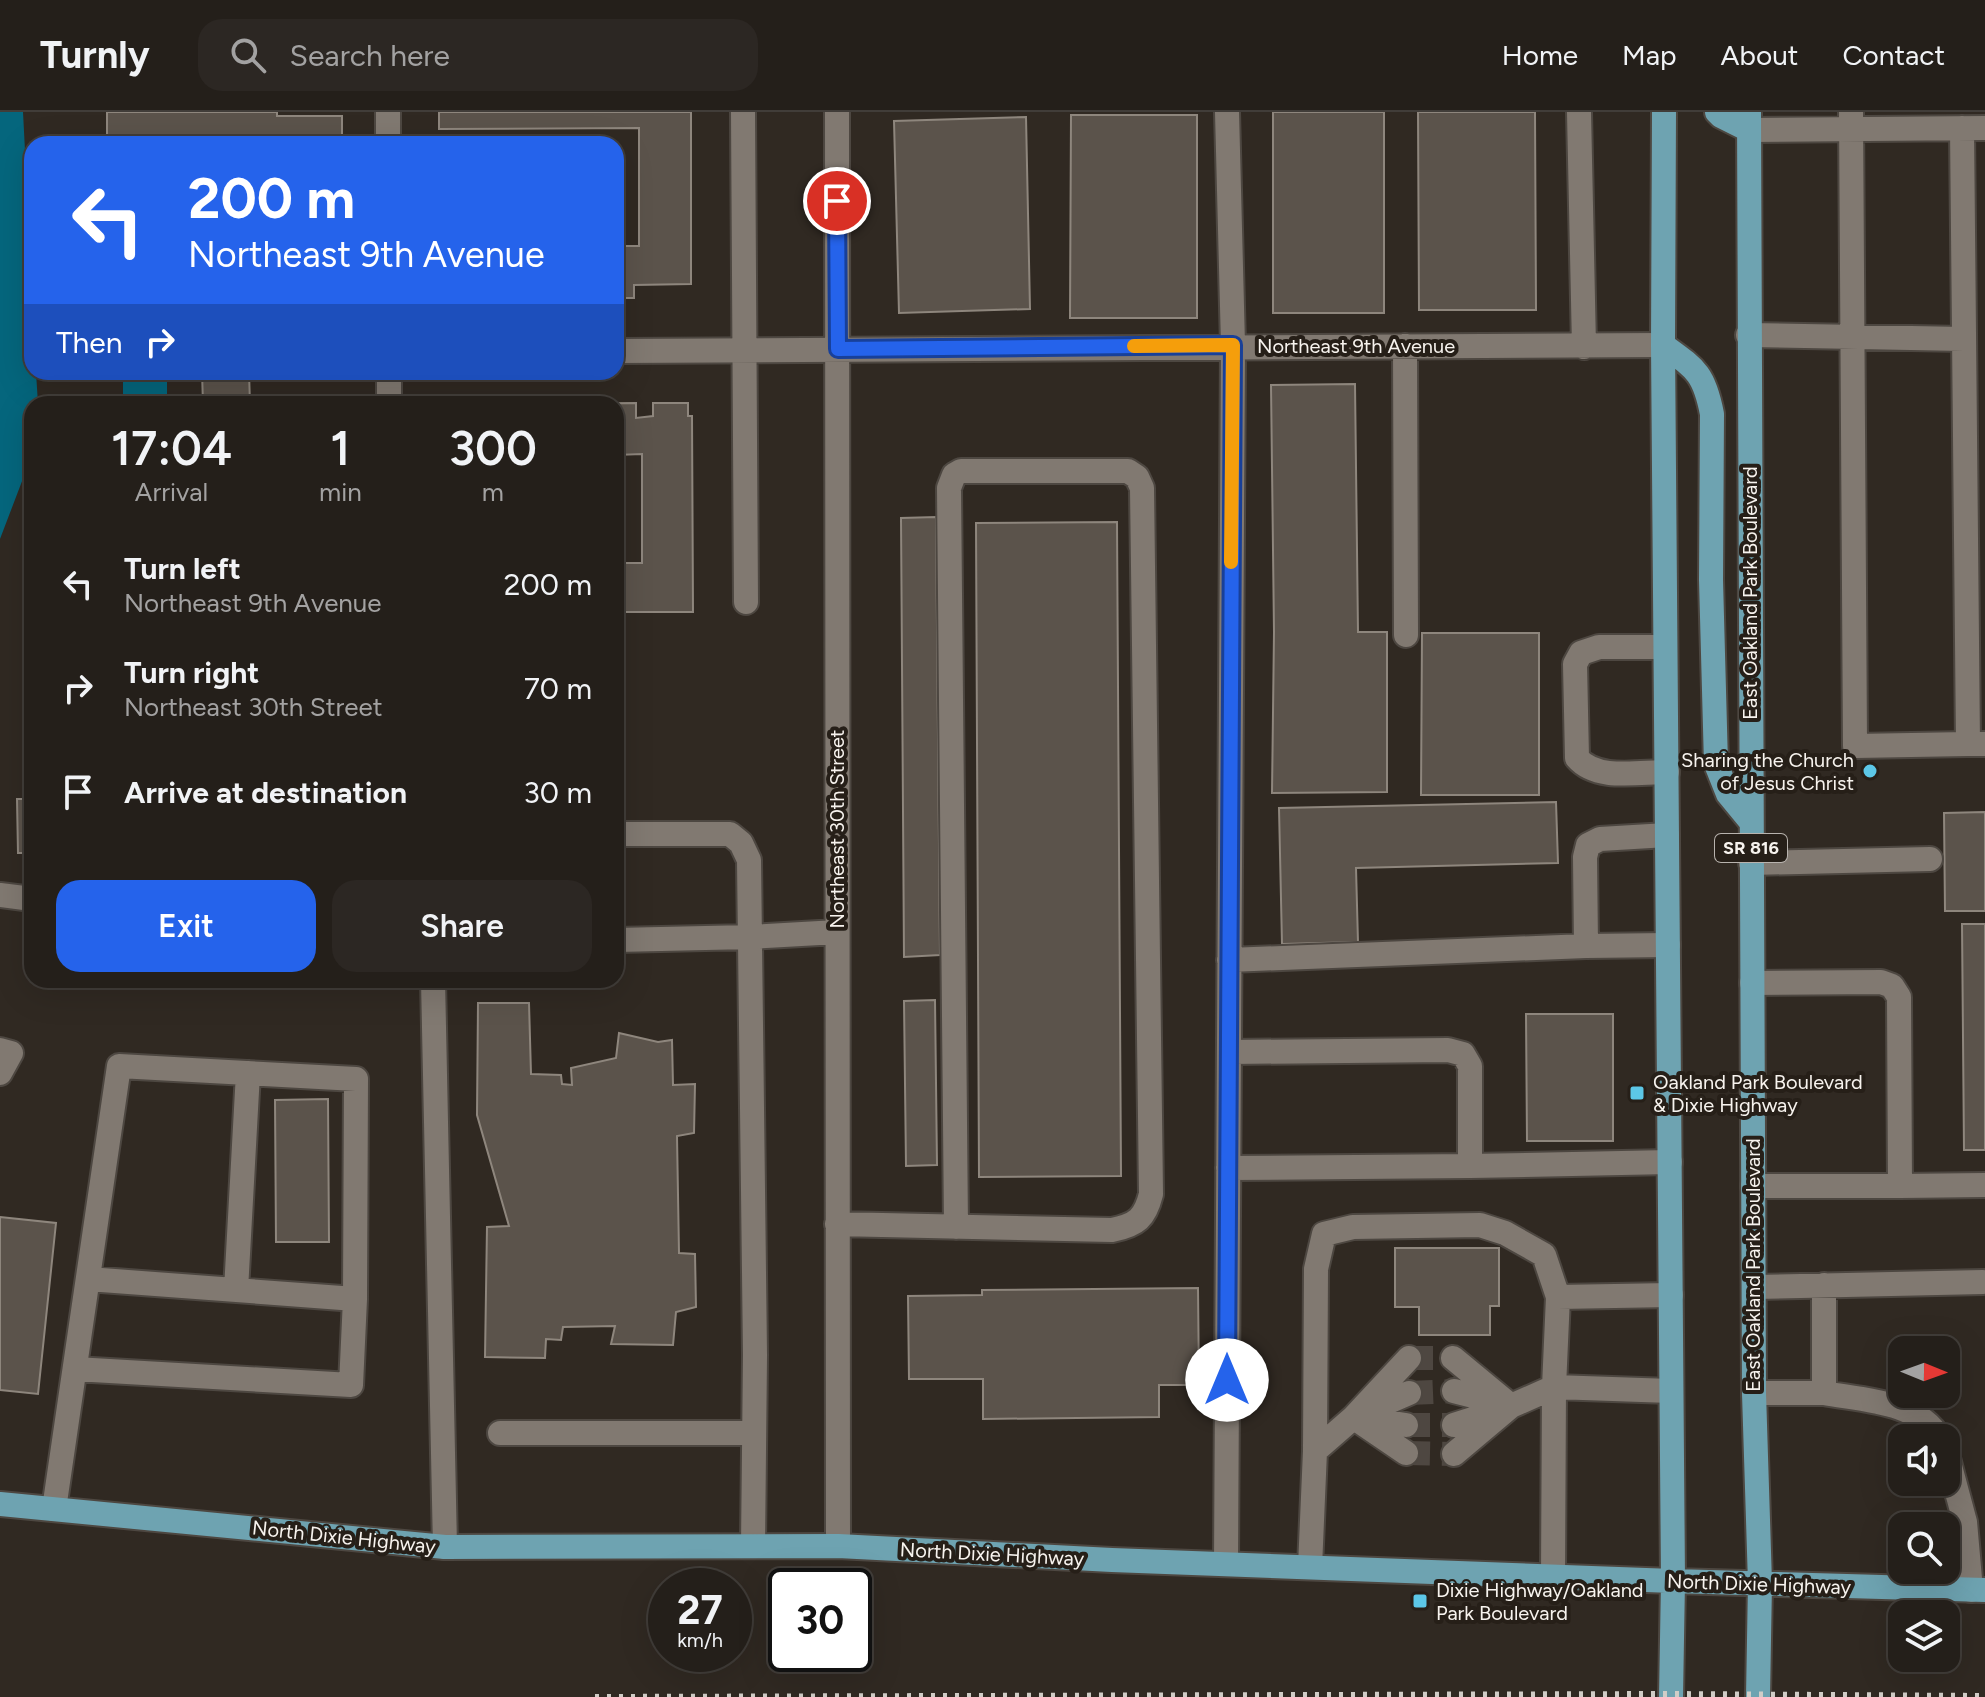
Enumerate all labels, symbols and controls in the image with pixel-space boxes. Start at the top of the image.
search box [198,19,758,91]
text: Turnly [40,32,150,78]
icon: search [226,33,270,77]
text: Search here [290,37,450,74]
text: Home [1502,38,1578,72]
text: Map [1622,38,1677,72]
text: About [1721,38,1798,72]
text: Contact [1842,38,1945,72]
text: 200 m [188,165,355,232]
pin [803,167,871,235]
icon: left [56,168,160,272]
icon: arrive [815,179,859,223]
text: Northeast 9th Avenue [188,233,545,276]
icon: right [138,320,182,364]
text: Then [56,324,122,361]
street label: Northeast 9th Avenue [1257,334,1455,358]
text: 17:04 [111,419,232,477]
text: 1 [330,419,350,477]
text: 300 [449,419,537,477]
street label: East Oakland Park Boulevard [1738,466,1762,720]
text: Arrival [135,476,208,508]
text: min [319,476,362,508]
text: m [482,476,504,508]
text: Turn left [124,550,241,587]
icon: left [56,562,100,606]
text: 200 m [504,566,592,603]
text: Northeast 9th Avenue [124,587,382,619]
text: Turn right [124,654,259,691]
icon: right [56,666,100,710]
text: 70 m [524,670,592,707]
text: Northeast 30th Street [124,691,383,723]
street label: Northeast 30th Street [825,730,849,928]
place label: Sharing the Church of Jesus Christ [1681,748,1854,795]
marker: Sharing the Church of Jesus Christ [1861,762,1879,780]
icon: arrive [56,770,100,814]
text: Arrive at destination [124,774,407,811]
text: 30 m [524,774,592,811]
road number: SR 816 [1715,834,1787,862]
button: Exit [56,880,316,972]
button: Share [332,880,592,972]
place label: Oakland Park Boulevard & Dixie Highway [1653,1070,1863,1117]
marker: Oakland Park Boulevard & Dixie Highway [1628,1084,1646,1102]
street label: East Oakland Park Boulevard [1741,1138,1765,1392]
north arrow [1888,1336,1960,1408]
map controls [1888,1336,1960,1672]
position arrow [1185,1338,1269,1422]
button: sound [1888,1424,1960,1496]
button: search [1888,1512,1960,1584]
street label: North Dixie Highway [251,1515,437,1559]
street label: North Dixie Highway [899,1537,1085,1571]
speed limit sign: 30 [768,1568,872,1672]
street label: North Dixie Highway [1666,1569,1852,1599]
place label: Dixie Highway/Oakland Park Boulevard [1436,1578,1644,1625]
text: 27 [677,1586,723,1634]
marker: Dixie Highway/Oakland Park Boulevard [1411,1592,1429,1610]
button: layers [1888,1600,1960,1672]
text: km/h [677,1628,723,1652]

